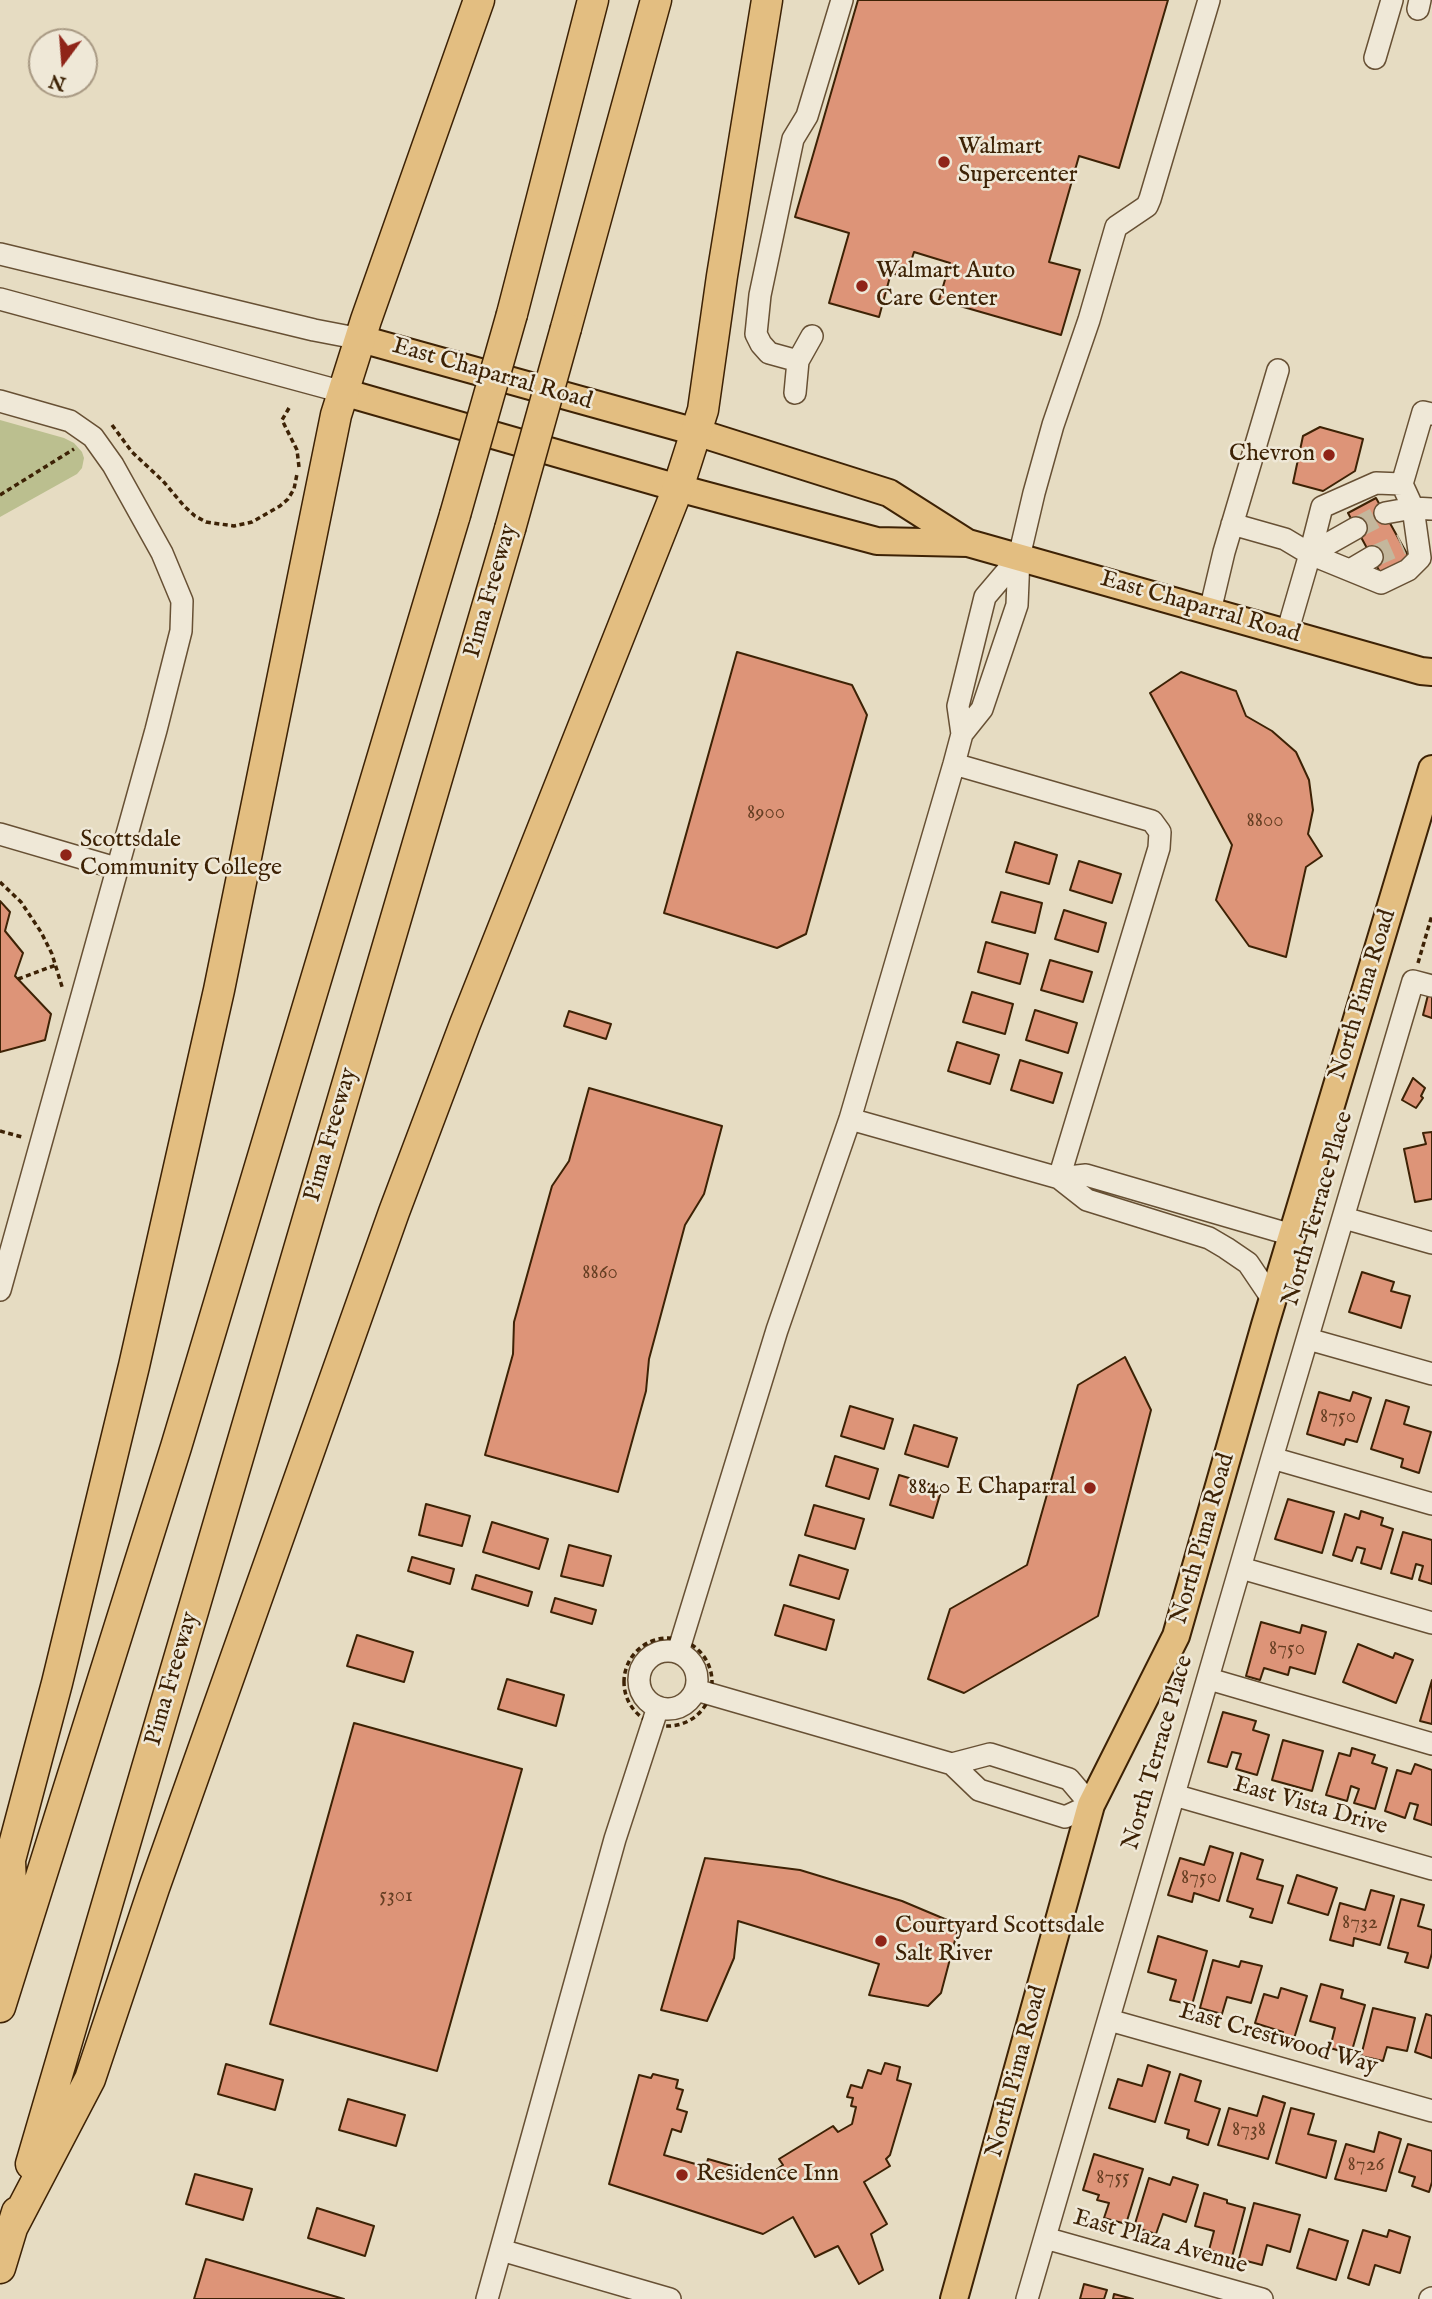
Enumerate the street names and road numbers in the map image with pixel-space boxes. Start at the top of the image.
street label: East Chaparral Road [389,333,595,417]
street label: Pima Freeway [459,521,525,661]
street label: East Chaparral Road [1097,566,1303,650]
street label: North Pima Road [1324,906,1404,1084]
street label: Pima Freeway [299,1065,365,1205]
street label: North Terrace Place [1277,1108,1361,1310]
street label: North Pima Road [1166,1450,1242,1628]
street label: Pima Freeway [140,1609,206,1749]
street label: North Terrace Place [1117,1652,1201,1854]
street label: East Vista Drive [1230,1771,1390,1843]
street label: North Pima Road [981,1983,1055,2161]
street label: East Crestwood Way [1175,1998,1381,2082]
street label: East Plaza Avenue [1070,2204,1250,2282]

